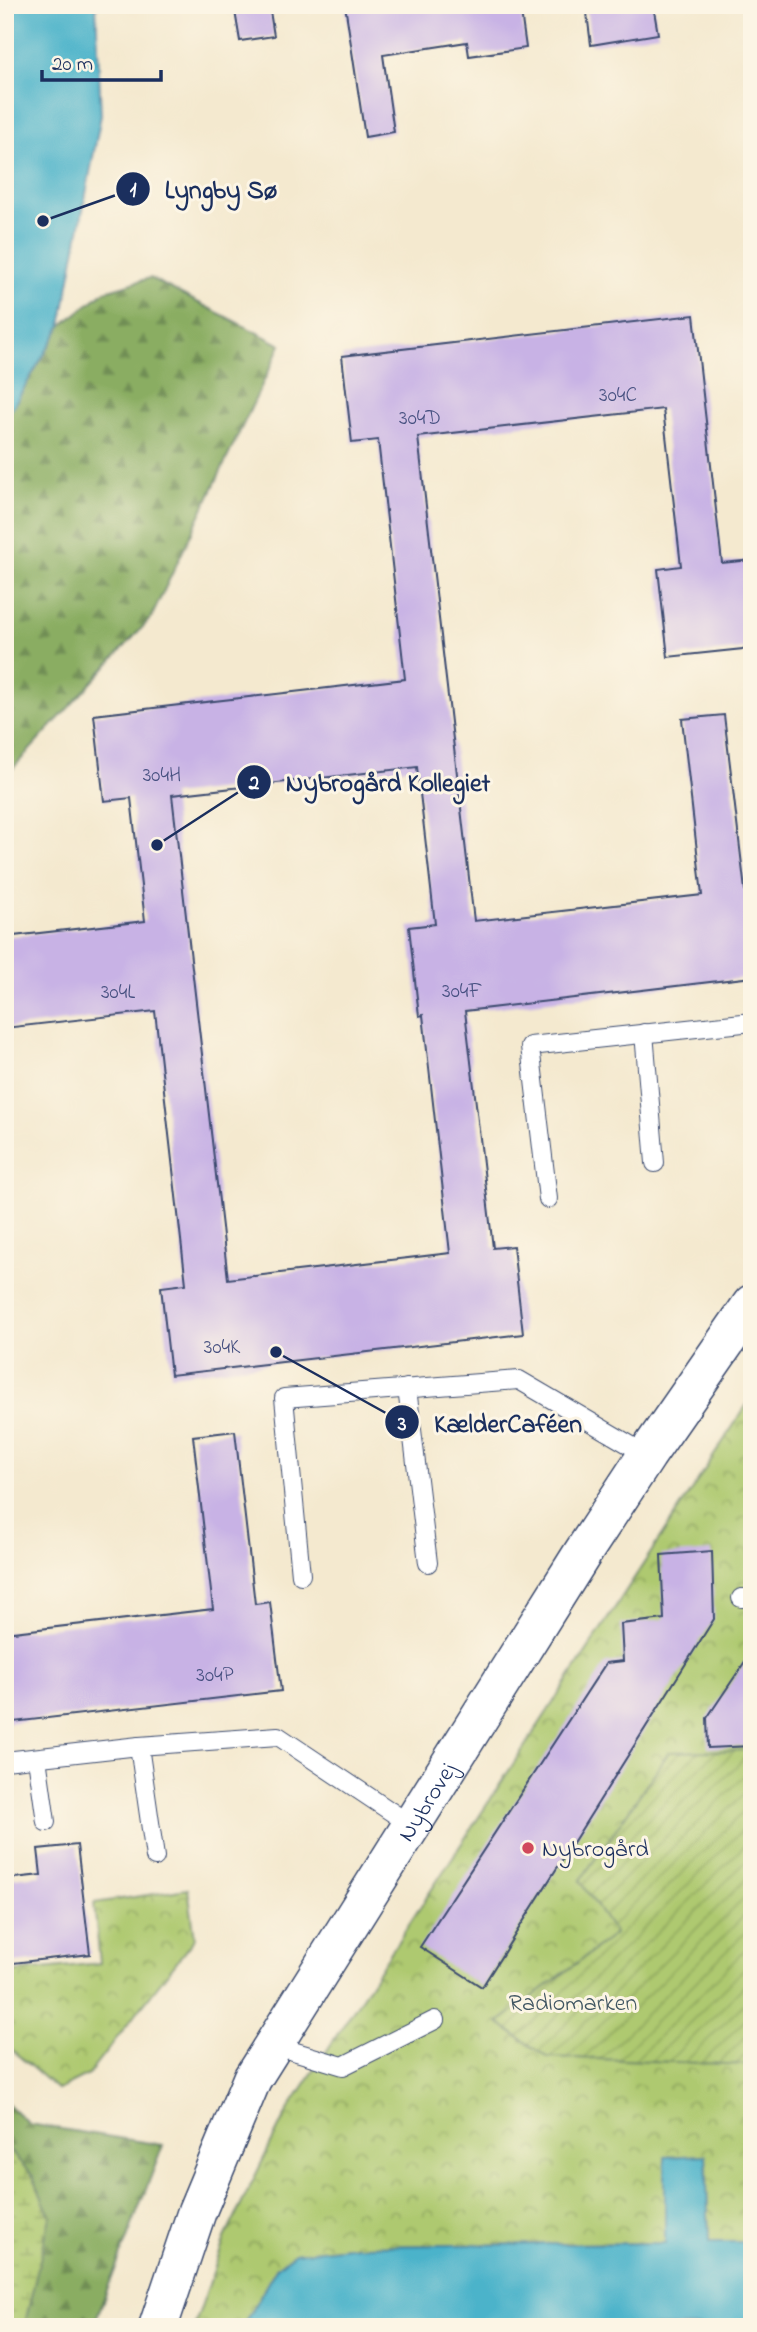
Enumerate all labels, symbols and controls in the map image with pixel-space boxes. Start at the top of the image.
scale bar [42,38,161,82]
text: 20 m [52,50,93,80]
callout: Lyngby Sø [116,166,291,213]
text: Lyngby Sø [165,173,277,212]
text: 1 [130,176,137,206]
house number: 304C [599,381,637,411]
house number: 304D [399,404,441,434]
callout: Nybrogård Kollegiet [236,758,504,805]
house number: 304H [143,761,181,791]
text: Nybrogård Kollegiet [286,766,491,805]
text: 2 [248,769,260,799]
house number: 304F [442,977,482,1007]
house number: 304L [101,978,135,1008]
house number: 304K [204,1333,241,1363]
callout: KælderCaféen [385,1399,596,1446]
text: KælderCaféen [434,1407,582,1445]
text: 3 [397,1410,407,1440]
house number: 304P [196,1661,234,1691]
street label: Nybrovej [390,1755,467,1849]
place label: Nybrogård [542,1833,649,1869]
marker: Nybrogård [520,1840,536,1856]
park label: Radiomarken [509,1987,637,2022]

